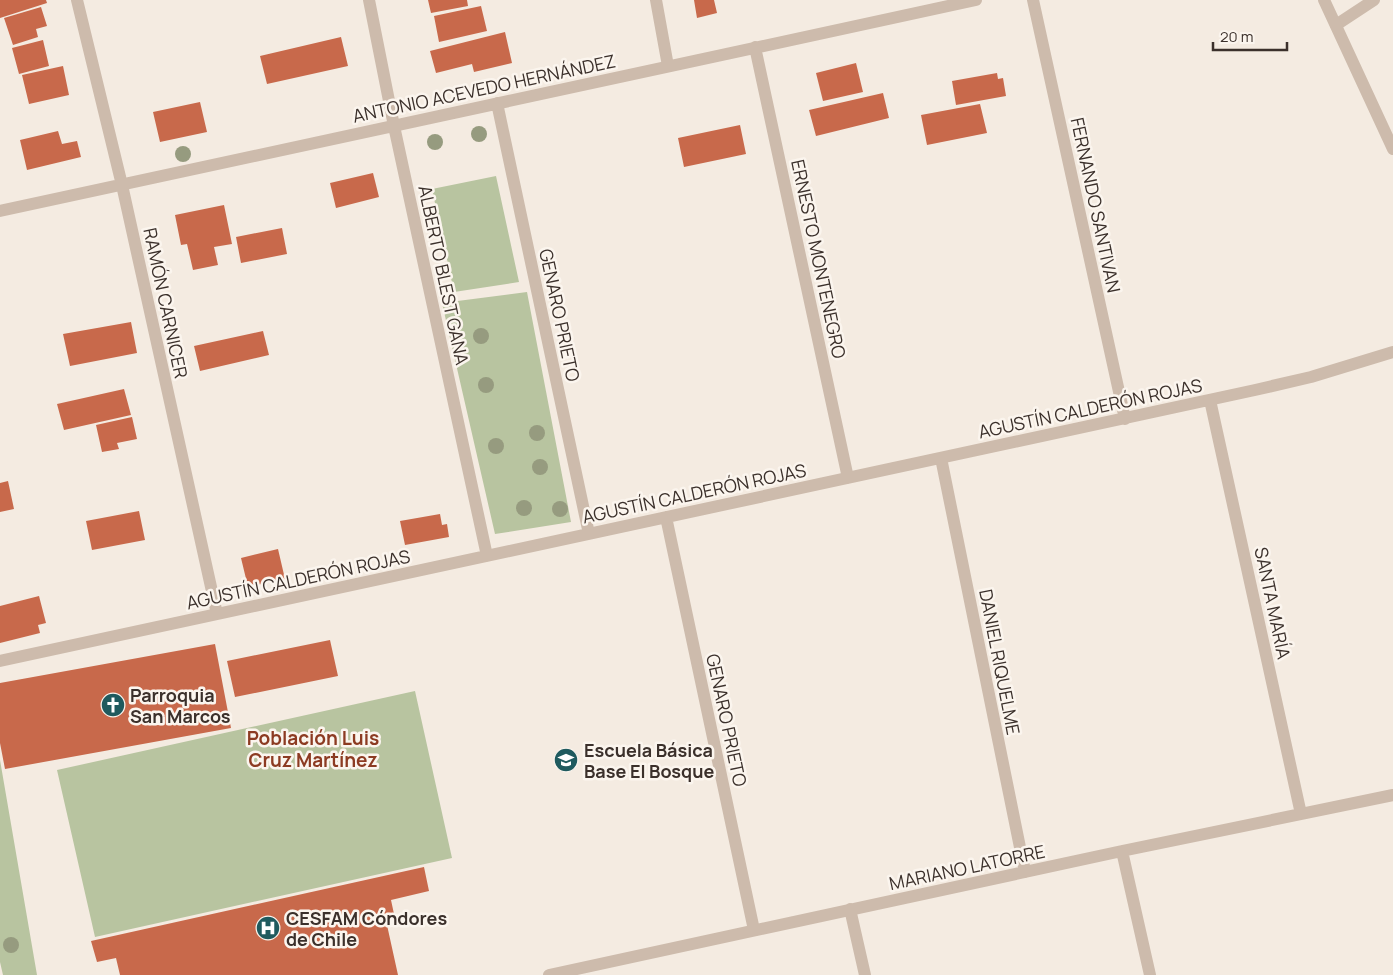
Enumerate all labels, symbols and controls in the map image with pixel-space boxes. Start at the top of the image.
scale bar [1213,20,1287,52]
text: 20 m [1220,26,1253,47]
street label: ANTONIO ACEVEDO HERNÁNDEZ [350,48,618,128]
street label: FERNANDO SANTIVAN [1066,115,1126,295]
street label: ERNESTO MONTENEGRO [786,157,852,361]
street label: ALBERTO BLEST GANA [413,183,475,368]
street label: RAMÓN CARNICER [138,226,194,380]
street label: GENARO PRIETO [534,246,586,384]
street label: AGUSTÍN CALDERÓN ROJAS [976,373,1204,443]
street label: AGUSTÍN CALDERÓN ROJAS [580,458,808,528]
street label: AGUSTÍN CALDERÓN ROJAS [184,544,412,614]
street label: SANTA MARÍA [1249,545,1297,662]
street label: DANIEL RIQUELME [974,587,1026,737]
street label: GENARO PRIETO [701,651,753,789]
place label: Parroquia San Marcos [130,683,231,728]
church icon: Parroquia San Marcos [100,692,126,718]
district label: Población Luis Cruz Martínez [247,725,379,773]
place label: Escuela Básica Base El Bosque [584,738,714,783]
school or university icon: Escuela Básica Base El Bosque [553,747,579,773]
street label: MARIANO LATORRE [887,839,1047,895]
place label: CESFAM Cóndores de Chile [286,906,447,951]
hospital icon: CESFAM Cóndores de Chile [255,915,281,941]

